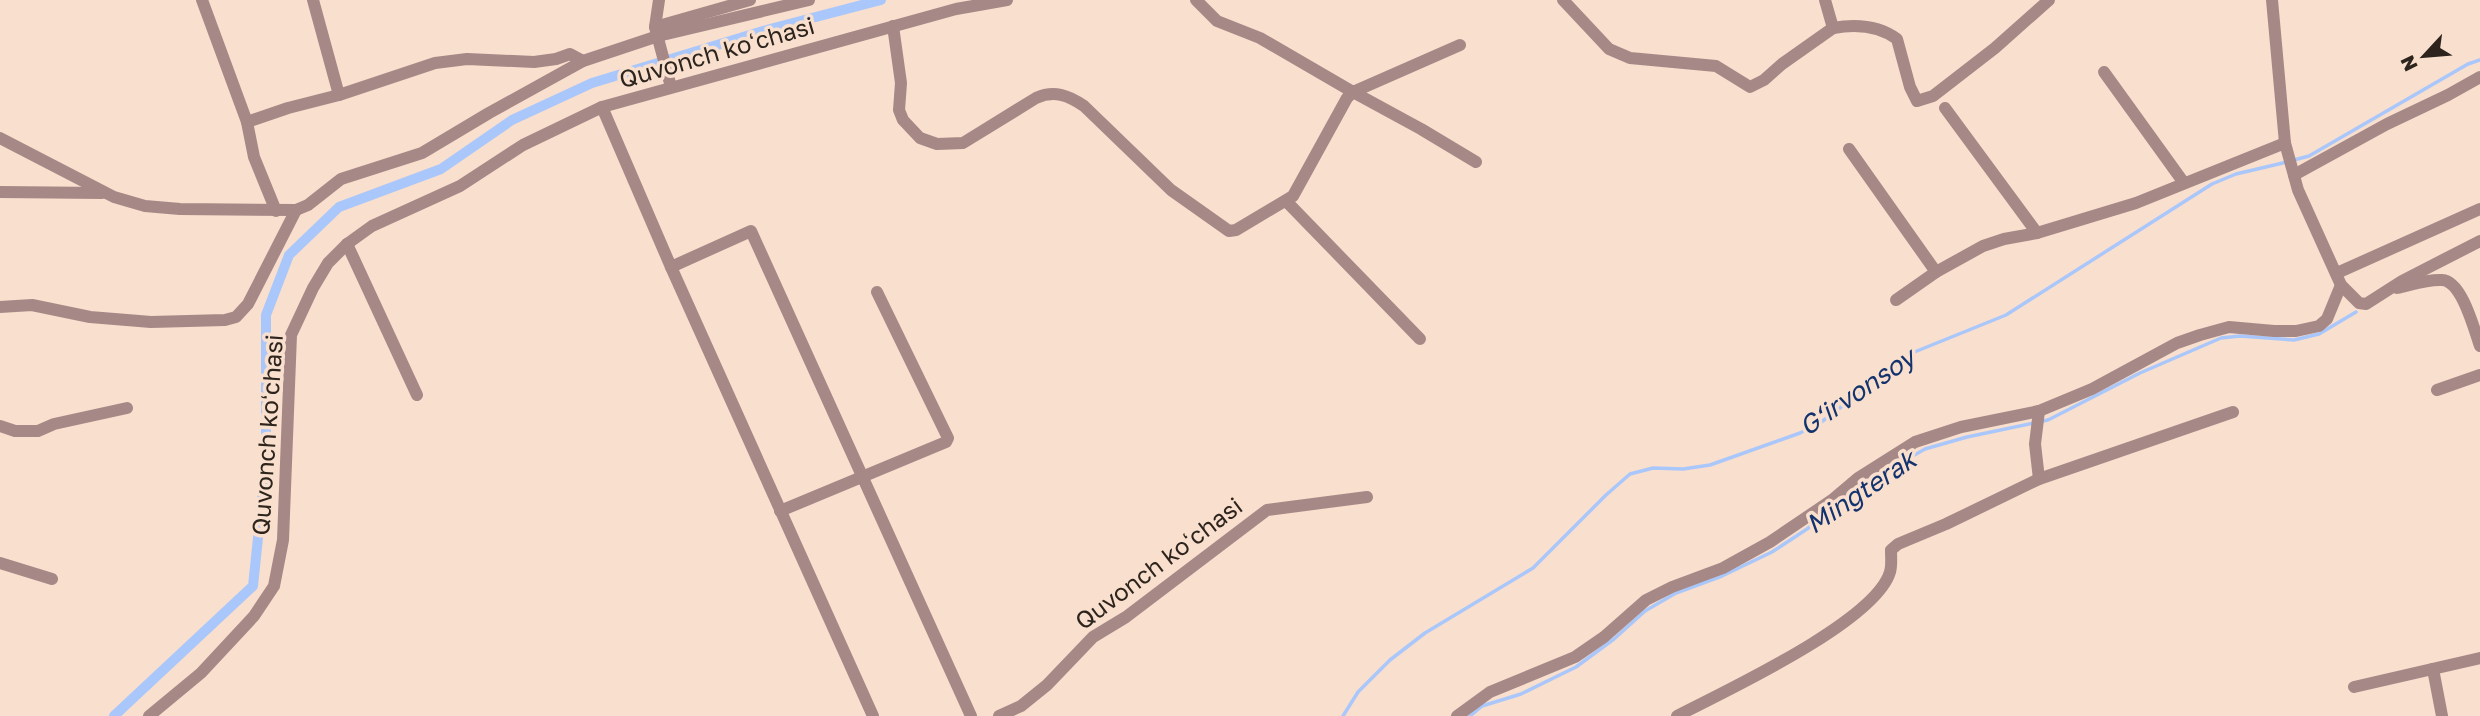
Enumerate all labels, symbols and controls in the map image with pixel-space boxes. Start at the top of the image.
street label: Quvonch koʻchasi [616,10,817,93]
north arrow [2389,21,2459,91]
text: N [2395,52,2422,75]
street label: Quvonch koʻchasi [245,333,288,536]
water label: G‘irvonsoy [1793,340,1923,442]
water label: Mingterak [1800,442,1924,540]
street label: Quvonch koʻchasi [1069,491,1247,635]

